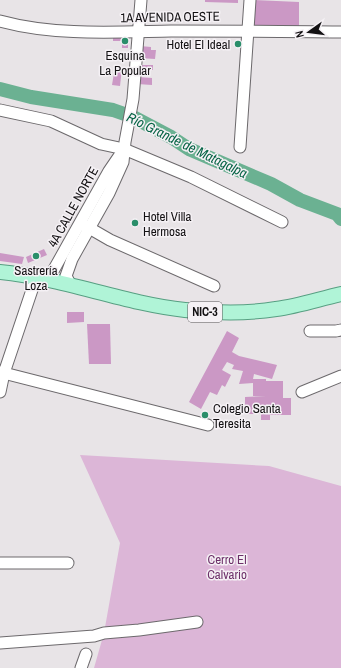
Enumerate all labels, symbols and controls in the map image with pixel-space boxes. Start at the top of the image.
street label: 1A AVENIDA OESTE [120,8,220,26]
north arrow [289,12,329,52]
text: N [292,30,307,39]
marker: Esquina La Popular [120,36,130,46]
place label: Hotel El Ideal [167,36,230,53]
marker: Hotel El Ideal [233,39,243,49]
place label: Esquina La Popular [99,47,151,79]
water label: Río Grande de Matagalpa [124,108,250,182]
street label: 4A CALLE NORTE [44,164,102,250]
place label: Hotel Villa Hermosa [143,208,191,240]
marker: Hotel Villa Hermosa [130,218,140,228]
marker: Sastrería Loza [31,251,41,261]
place label: Sastrería Loza [14,262,58,294]
road number: NIC-3 [188,302,222,322]
place label: Colegio Santa Teresita [213,400,281,432]
marker: Colegio Santa Teresita [200,410,210,420]
park label: Cerro El Calvario [207,551,247,583]

